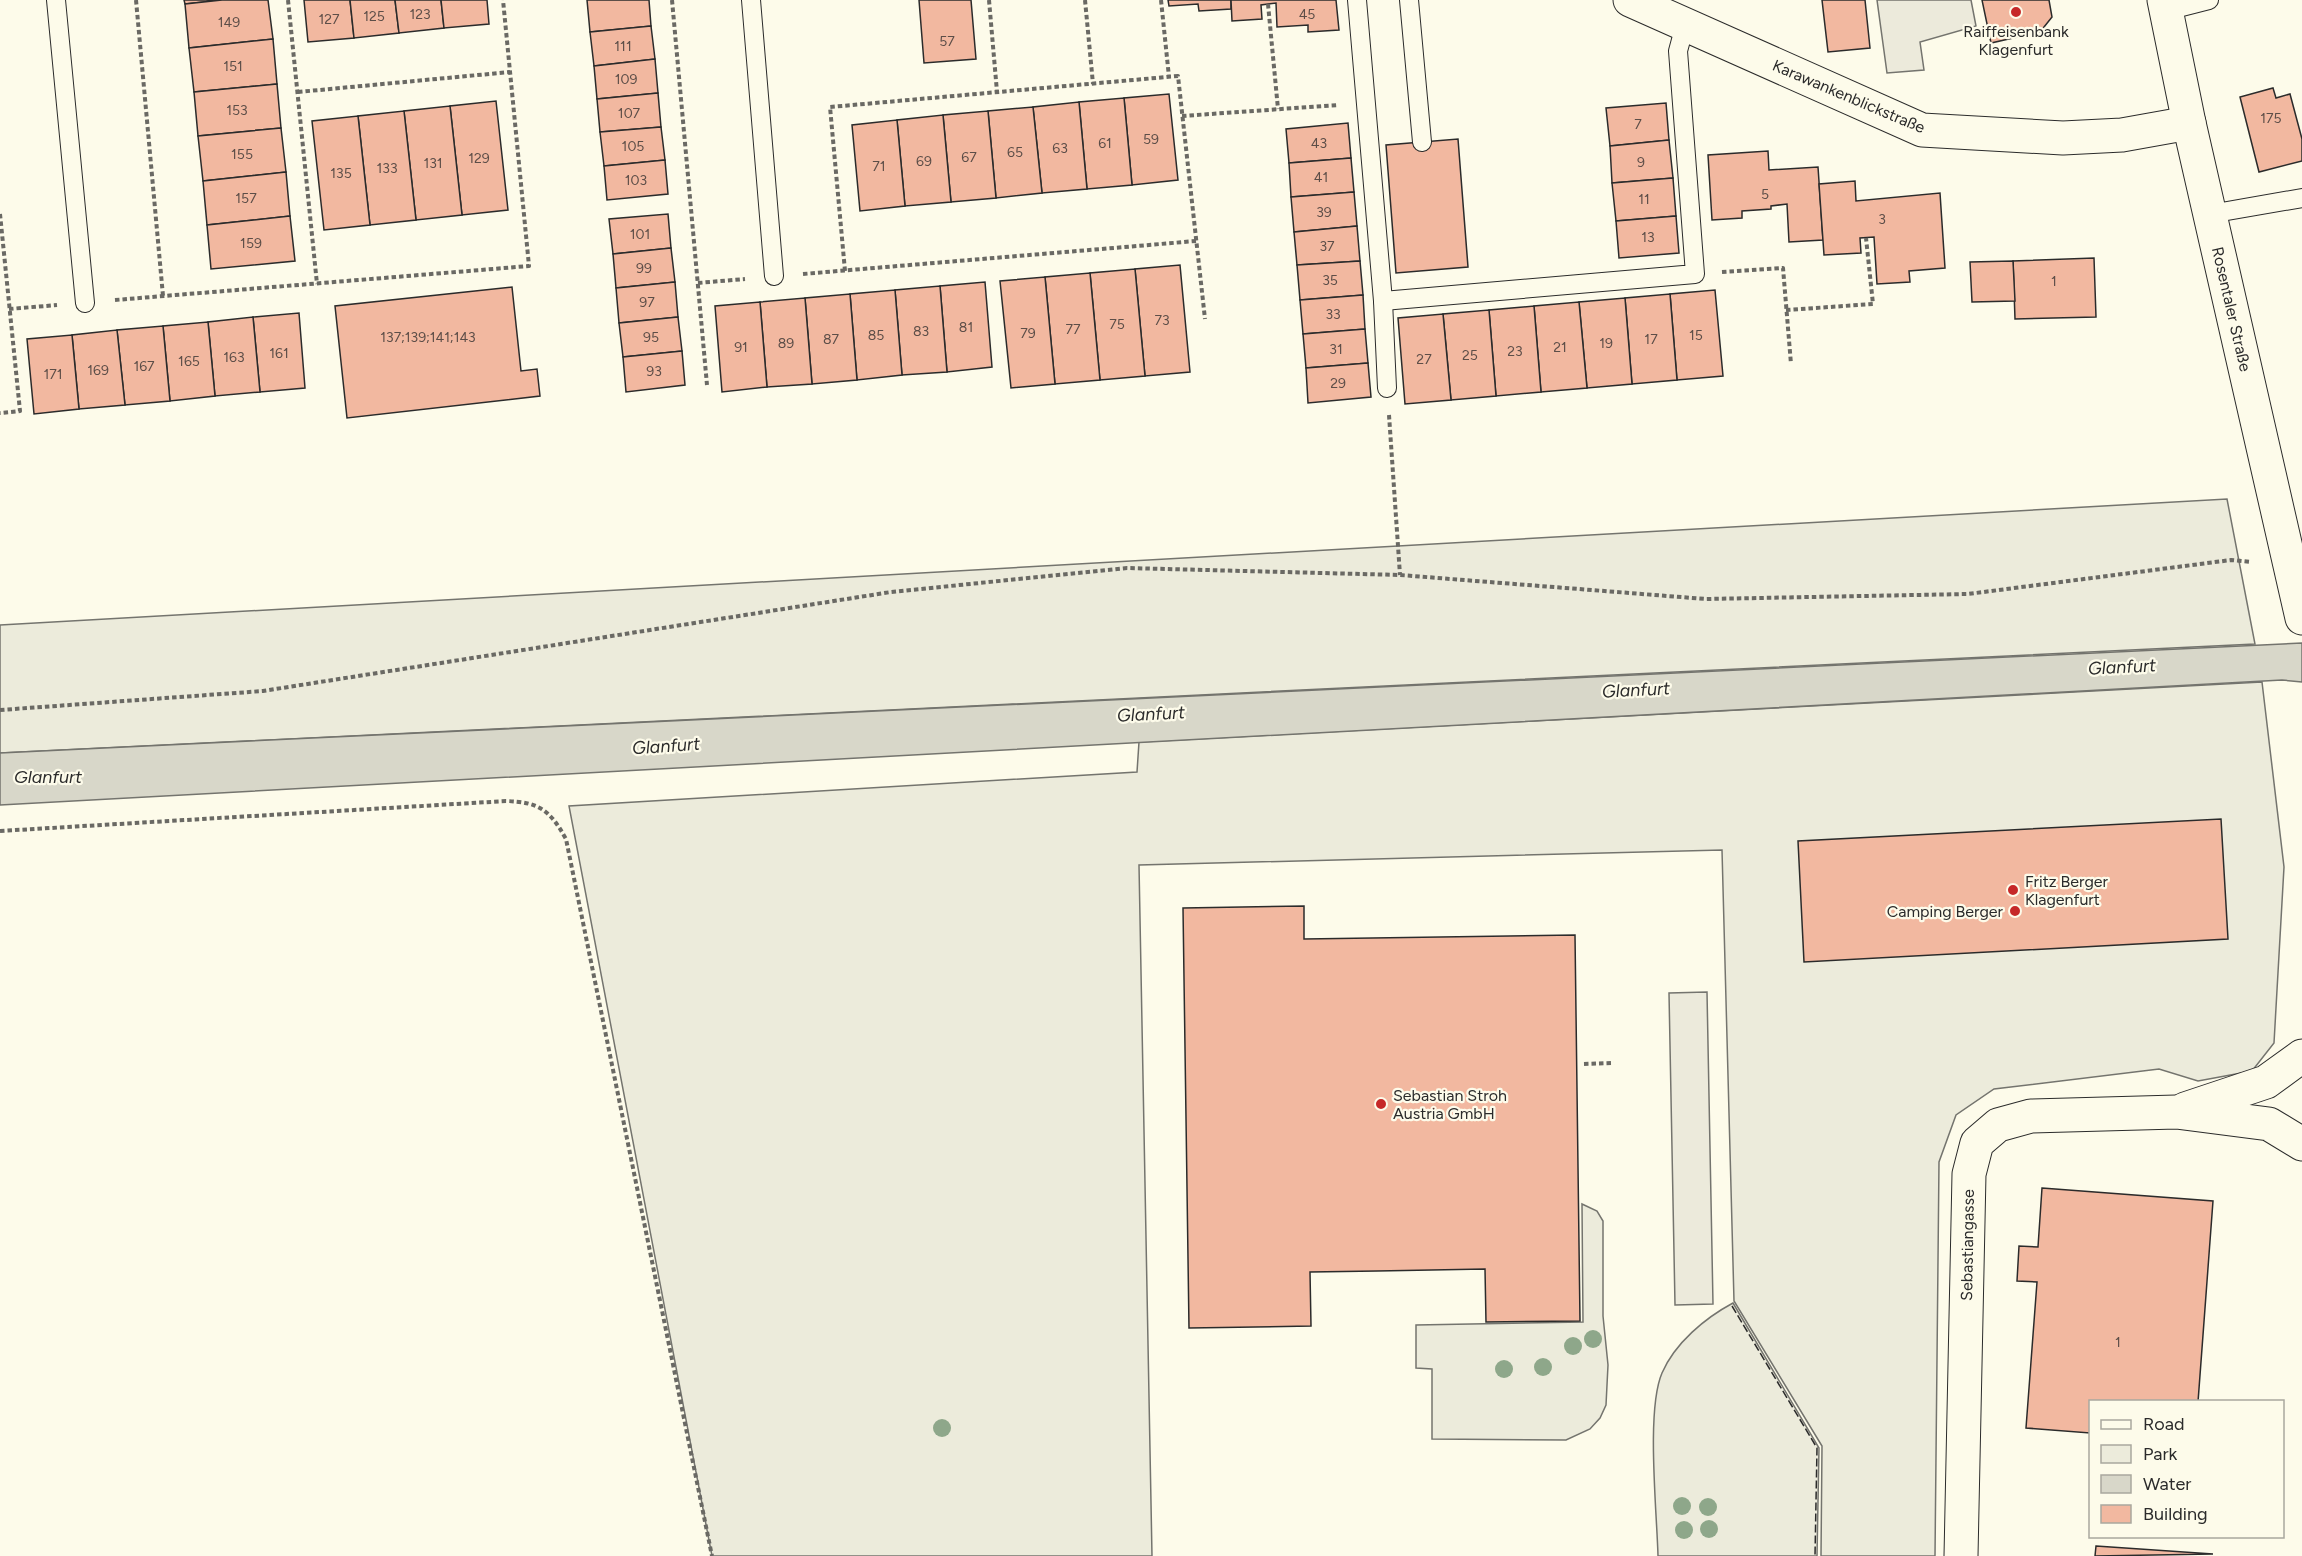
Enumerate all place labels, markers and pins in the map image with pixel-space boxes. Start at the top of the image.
marker: Raiffeisenbank Klagenfurt [2009,5,2023,19]
place label: Raiffeisenbank Klagenfurt [1963,22,2069,59]
place label: Fritz Berger Klagenfurt [2025,872,2109,909]
marker: Fritz Berger Klagenfurt [2006,883,2020,897]
place label: Camping Berger [1887,902,2004,921]
marker: Camping Berger [2008,904,2022,918]
place label: Sebastian Stroh Austria GmbH [1393,1086,1507,1123]
marker: Sebastian Stroh Austria GmbH [1374,1097,1388,1111]

